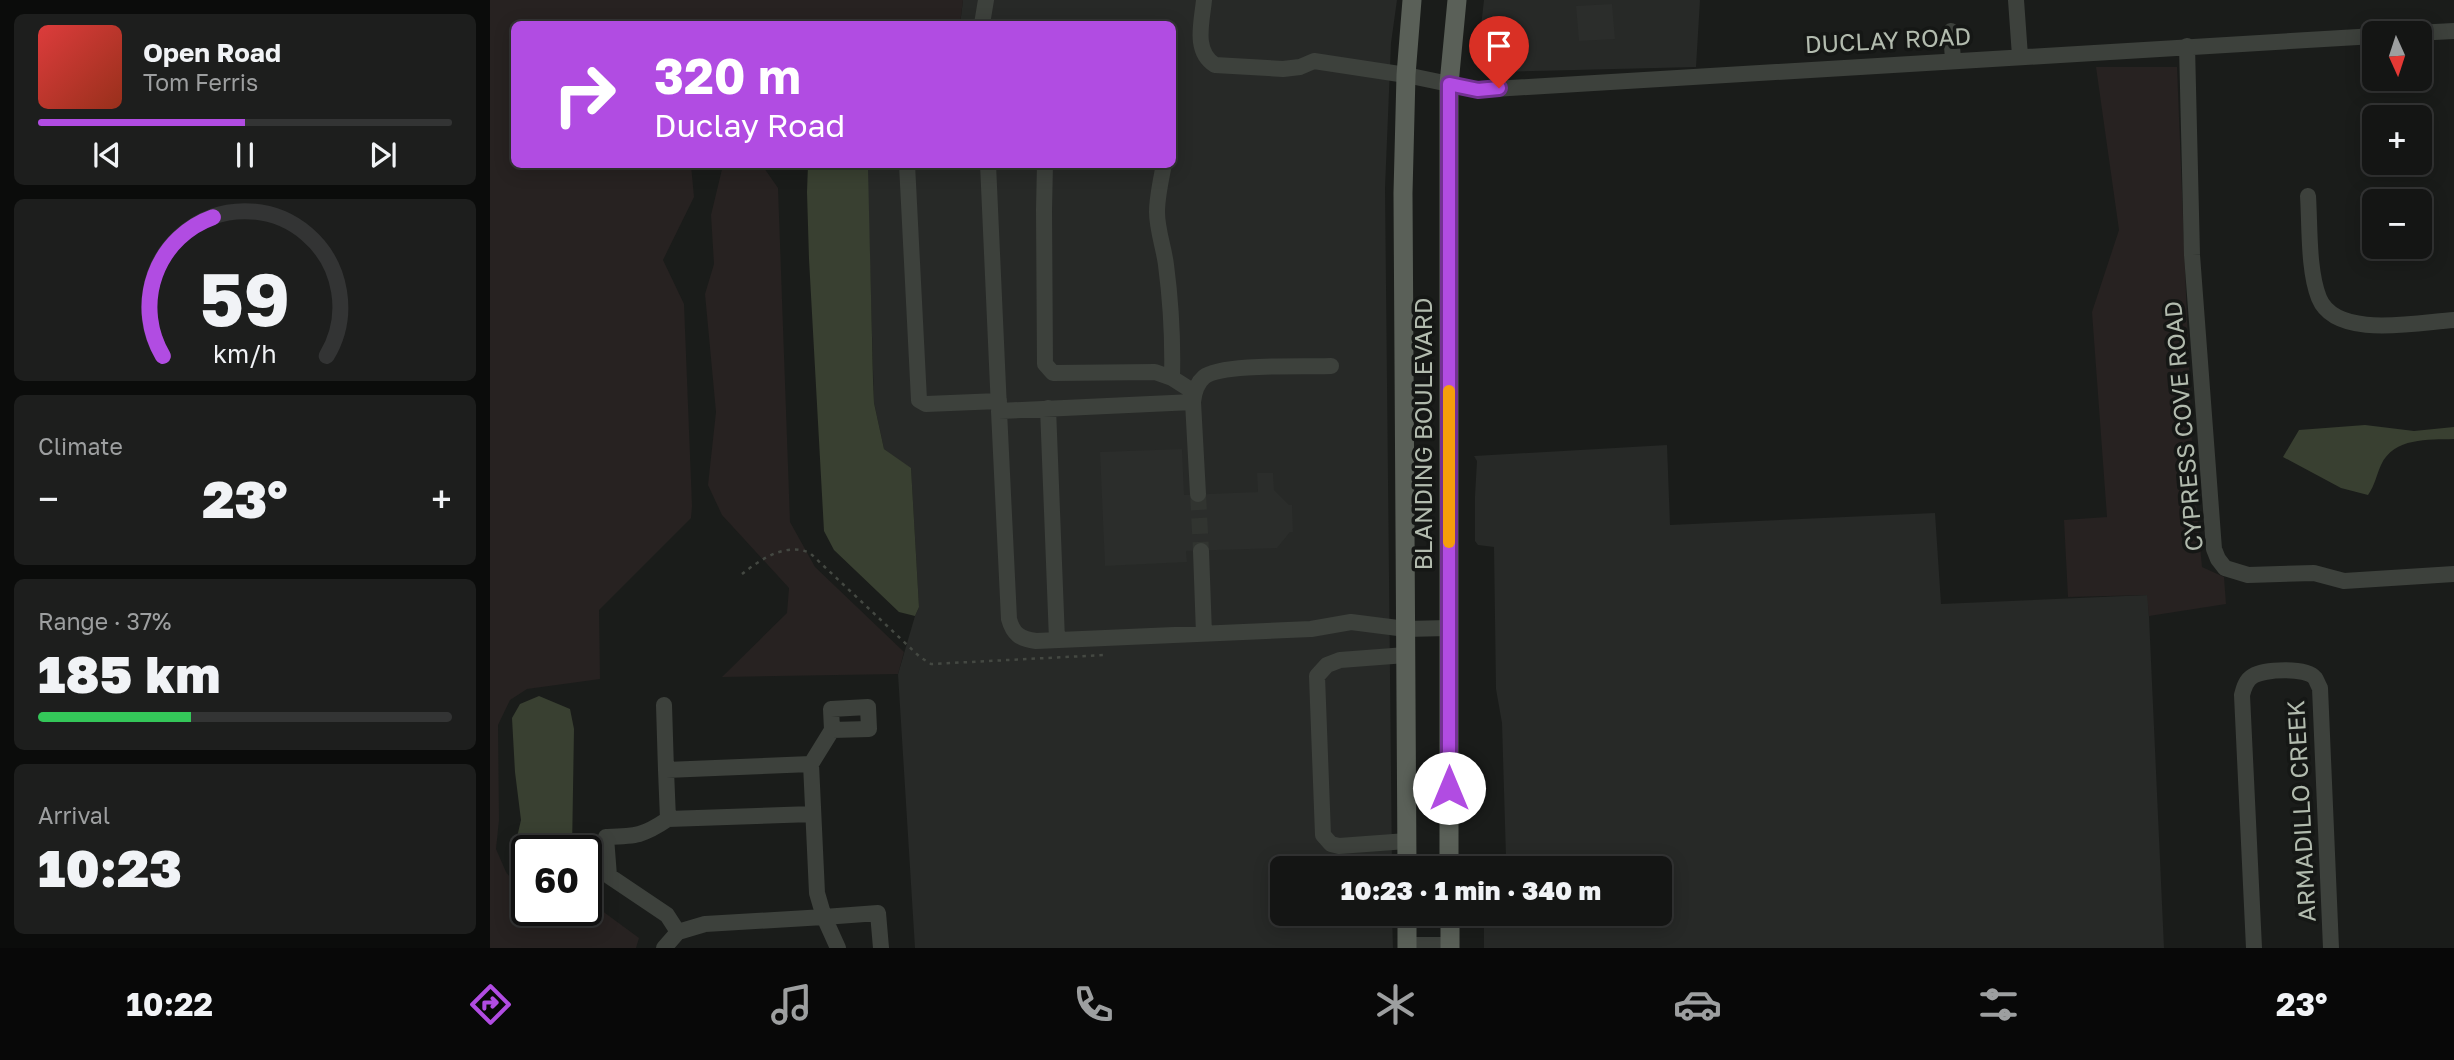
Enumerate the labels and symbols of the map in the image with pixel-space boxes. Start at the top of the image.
pin [1469,16,1529,88]
street label: DUCLAY ROAD [1804,21,1972,58]
north arrow [2362,21,2432,91]
street label: BLANDING BOULEVARD [1408,297,1437,571]
street label: CYPRESS COVE ROAD [2157,300,2208,553]
street label: ARMADILLO CREEK [2280,699,2321,923]
position arrow [1412,751,1486,825]
speed limit sign: 60 [511,835,602,926]

